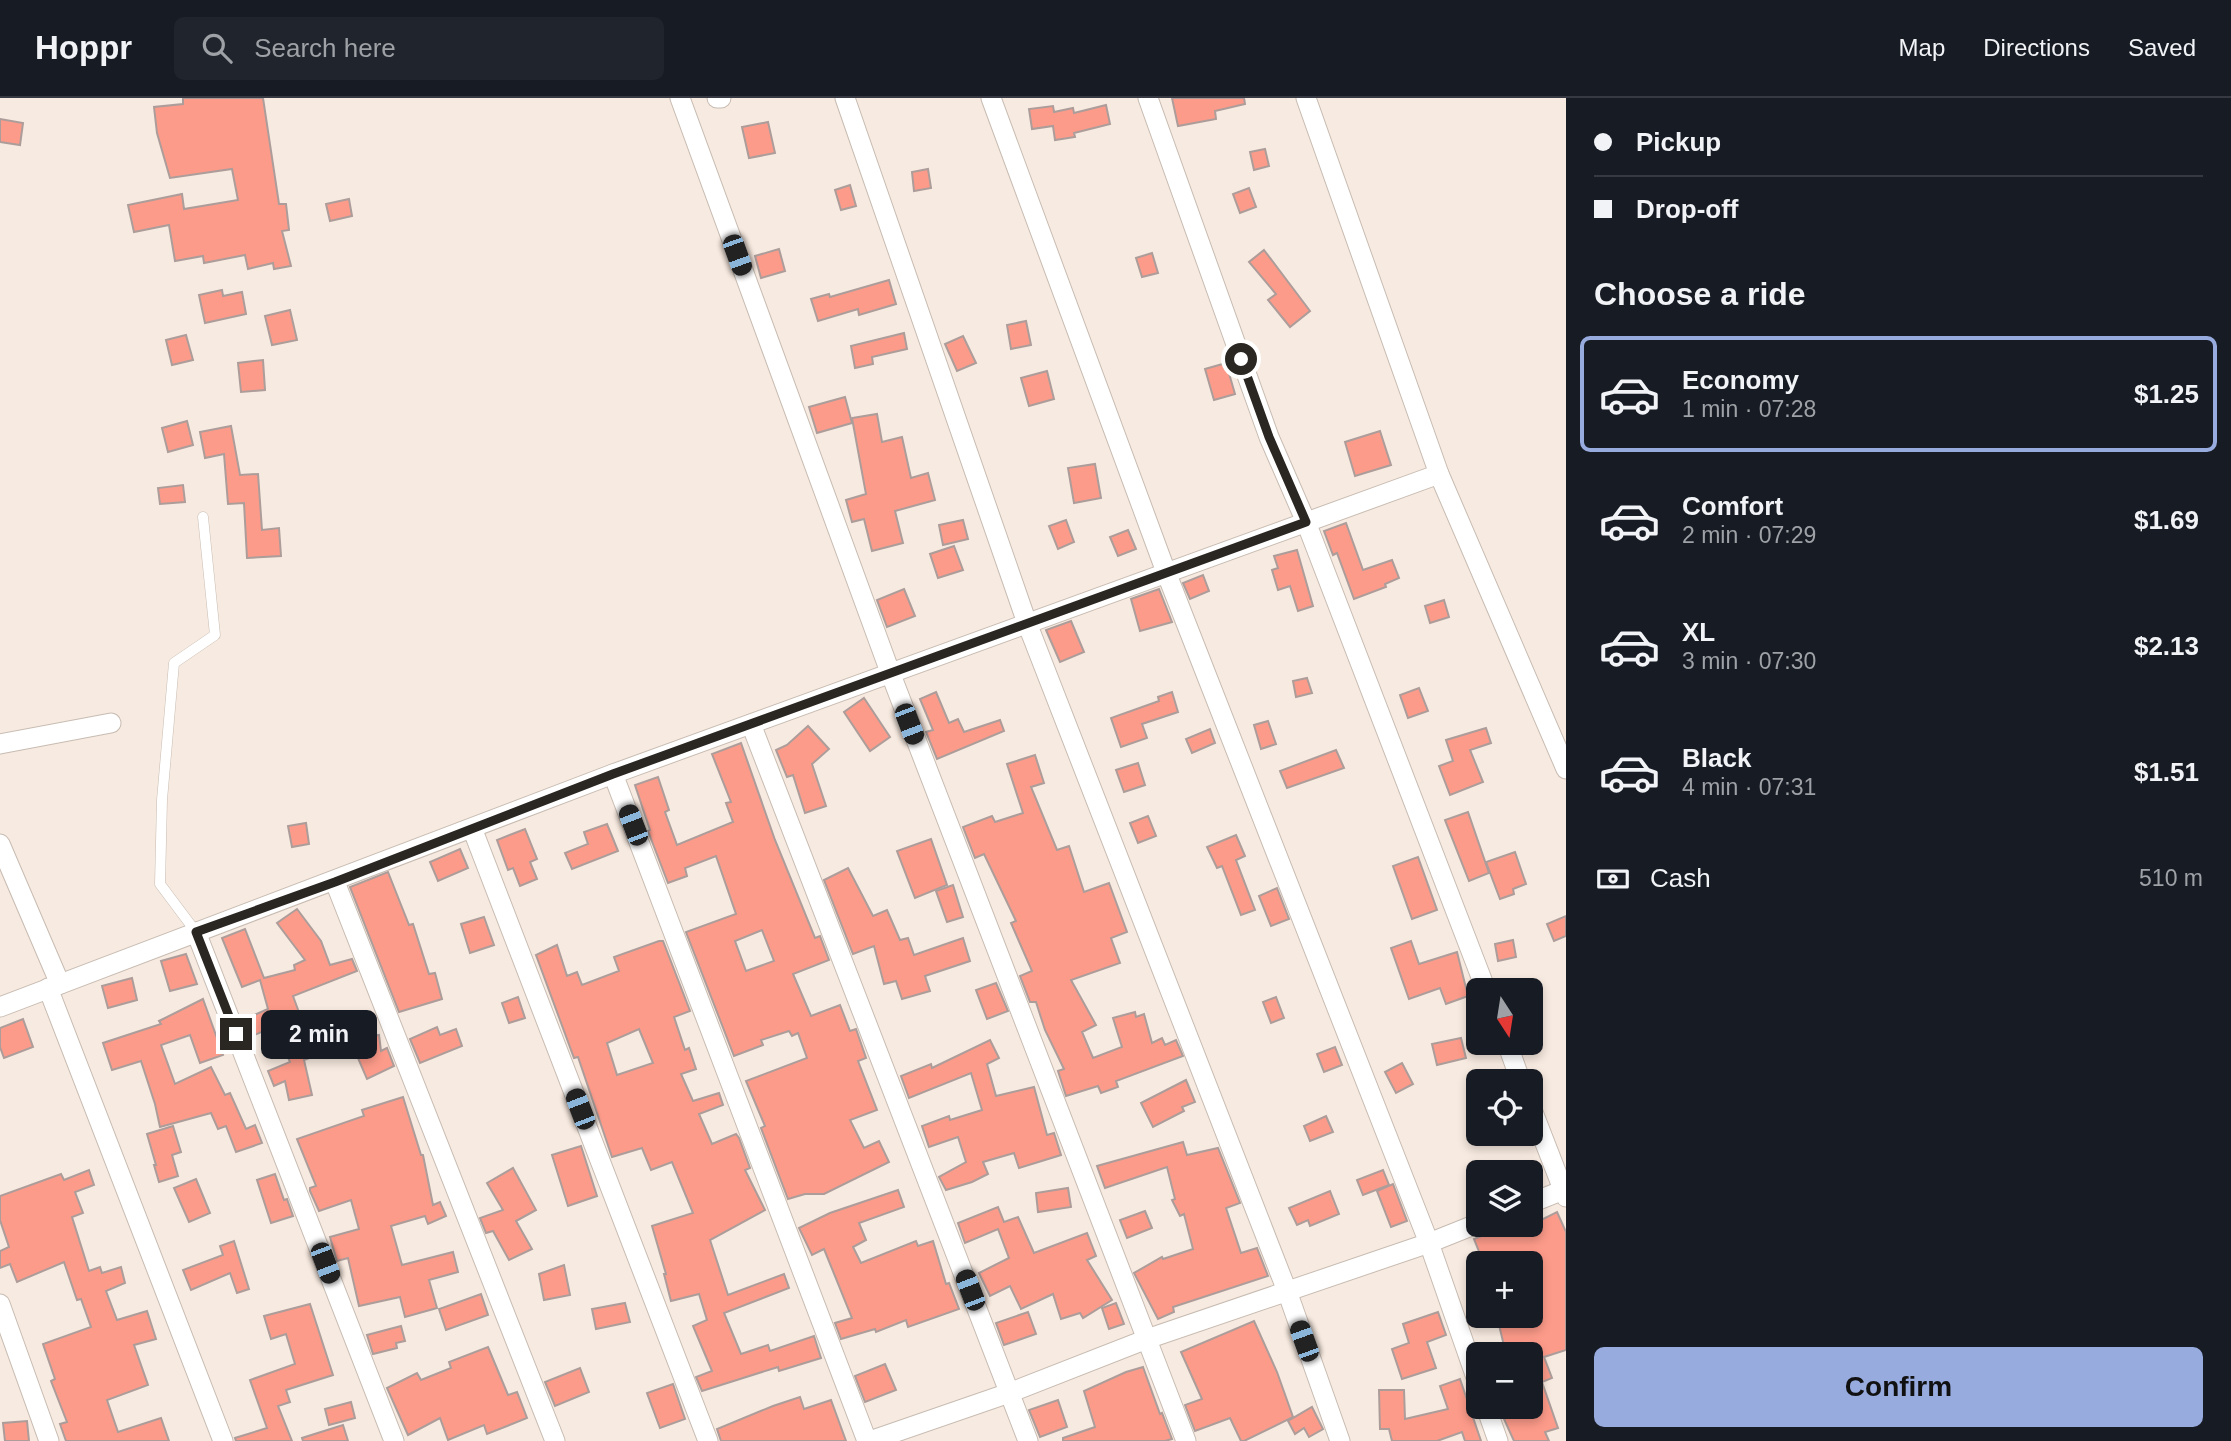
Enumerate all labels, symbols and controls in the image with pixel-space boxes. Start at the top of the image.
search box [174,17,664,80]
text: Hoppr [35,29,132,66]
icon: search [198,29,236,67]
text: Search here [254,33,396,63]
text: Map [1899,34,1945,61]
text: Directions [1983,34,2090,61]
text: Saved [2128,34,2196,61]
text: Pickup [1636,127,1721,157]
text: Drop-off [1636,194,1739,224]
car [720,232,755,278]
text: Choose a ride [1594,276,1806,312]
route start [1225,343,1257,375]
icon: car [1598,363,1661,426]
text: Economy [1682,365,1799,395]
text: $1.25 [2134,379,2199,409]
text: 1 min · 07:28 [1682,396,1816,422]
icon: car [1598,489,1661,552]
text: Comfort [1682,491,1783,521]
text: $1.69 [2134,505,2199,535]
text: 2 min · 07:29 [1682,522,1816,548]
icon: car [1598,615,1661,678]
text: XL [1682,617,1715,647]
text: $2.13 [2134,631,2199,661]
text: 3 min · 07:30 [1682,648,1816,674]
car [892,701,927,747]
icon: car [1598,741,1661,804]
text: Black [1682,743,1751,773]
text: $1.51 [2134,757,2199,787]
text: 4 min · 07:31 [1682,774,1816,800]
car [616,802,651,848]
icon: cash [1594,860,1632,898]
text: Cash [1650,863,1711,893]
text: 510 m [2139,865,2203,891]
north arrow [1466,978,1544,1055]
map controls [1466,978,1543,1419]
callout: 2 min [260,1010,376,1058]
route end [220,1018,252,1050]
text: 2 min [289,1021,349,1047]
button: locate [1466,1069,1543,1146]
car [563,1086,598,1132]
button: layers [1466,1160,1543,1237]
car [308,1240,343,1286]
button: + [1466,1251,1543,1328]
car [953,1267,988,1313]
car [1287,1318,1322,1364]
button: − [1466,1342,1543,1419]
button: Confirm [1594,1347,2203,1427]

